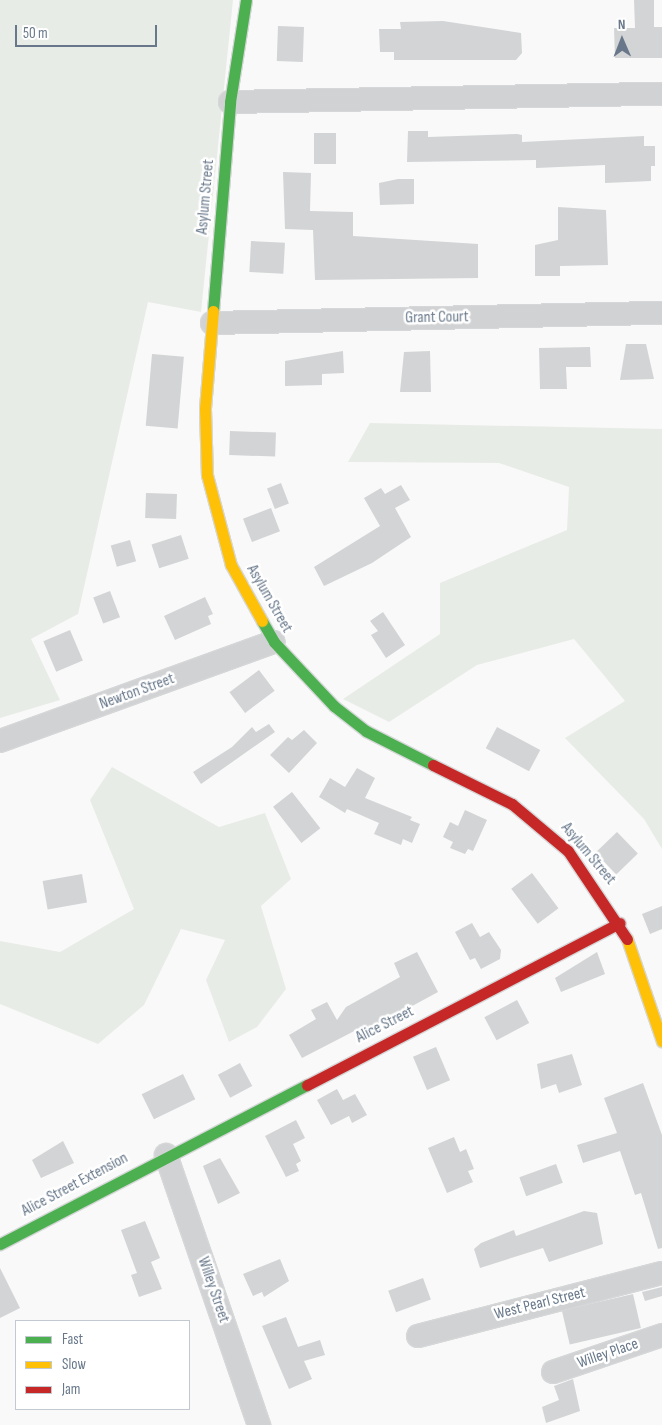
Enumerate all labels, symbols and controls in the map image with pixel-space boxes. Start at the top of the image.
scale bar [18,15,160,47]
north arrow [597,15,647,65]
text: N [618,16,626,33]
text: 50 m [23,24,48,43]
street label: Asylum Street [193,159,219,235]
street label: Grant Court [405,308,469,328]
street label: Asylum Street [242,562,296,636]
street label: Newton Street [97,670,177,714]
street label: Asylum Street [557,819,619,889]
street label: Alice Street [353,1002,417,1048]
street label: Alice Street Extension [19,1149,131,1221]
street label: Willey Street [193,1255,233,1325]
street label: West Pearl Street [493,1283,587,1325]
legend [15,1320,190,1410]
text: Fast [62,1330,83,1349]
street label: Willey Place [575,1335,641,1373]
text: Slow [62,1355,86,1374]
text: Jam [62,1380,80,1399]

